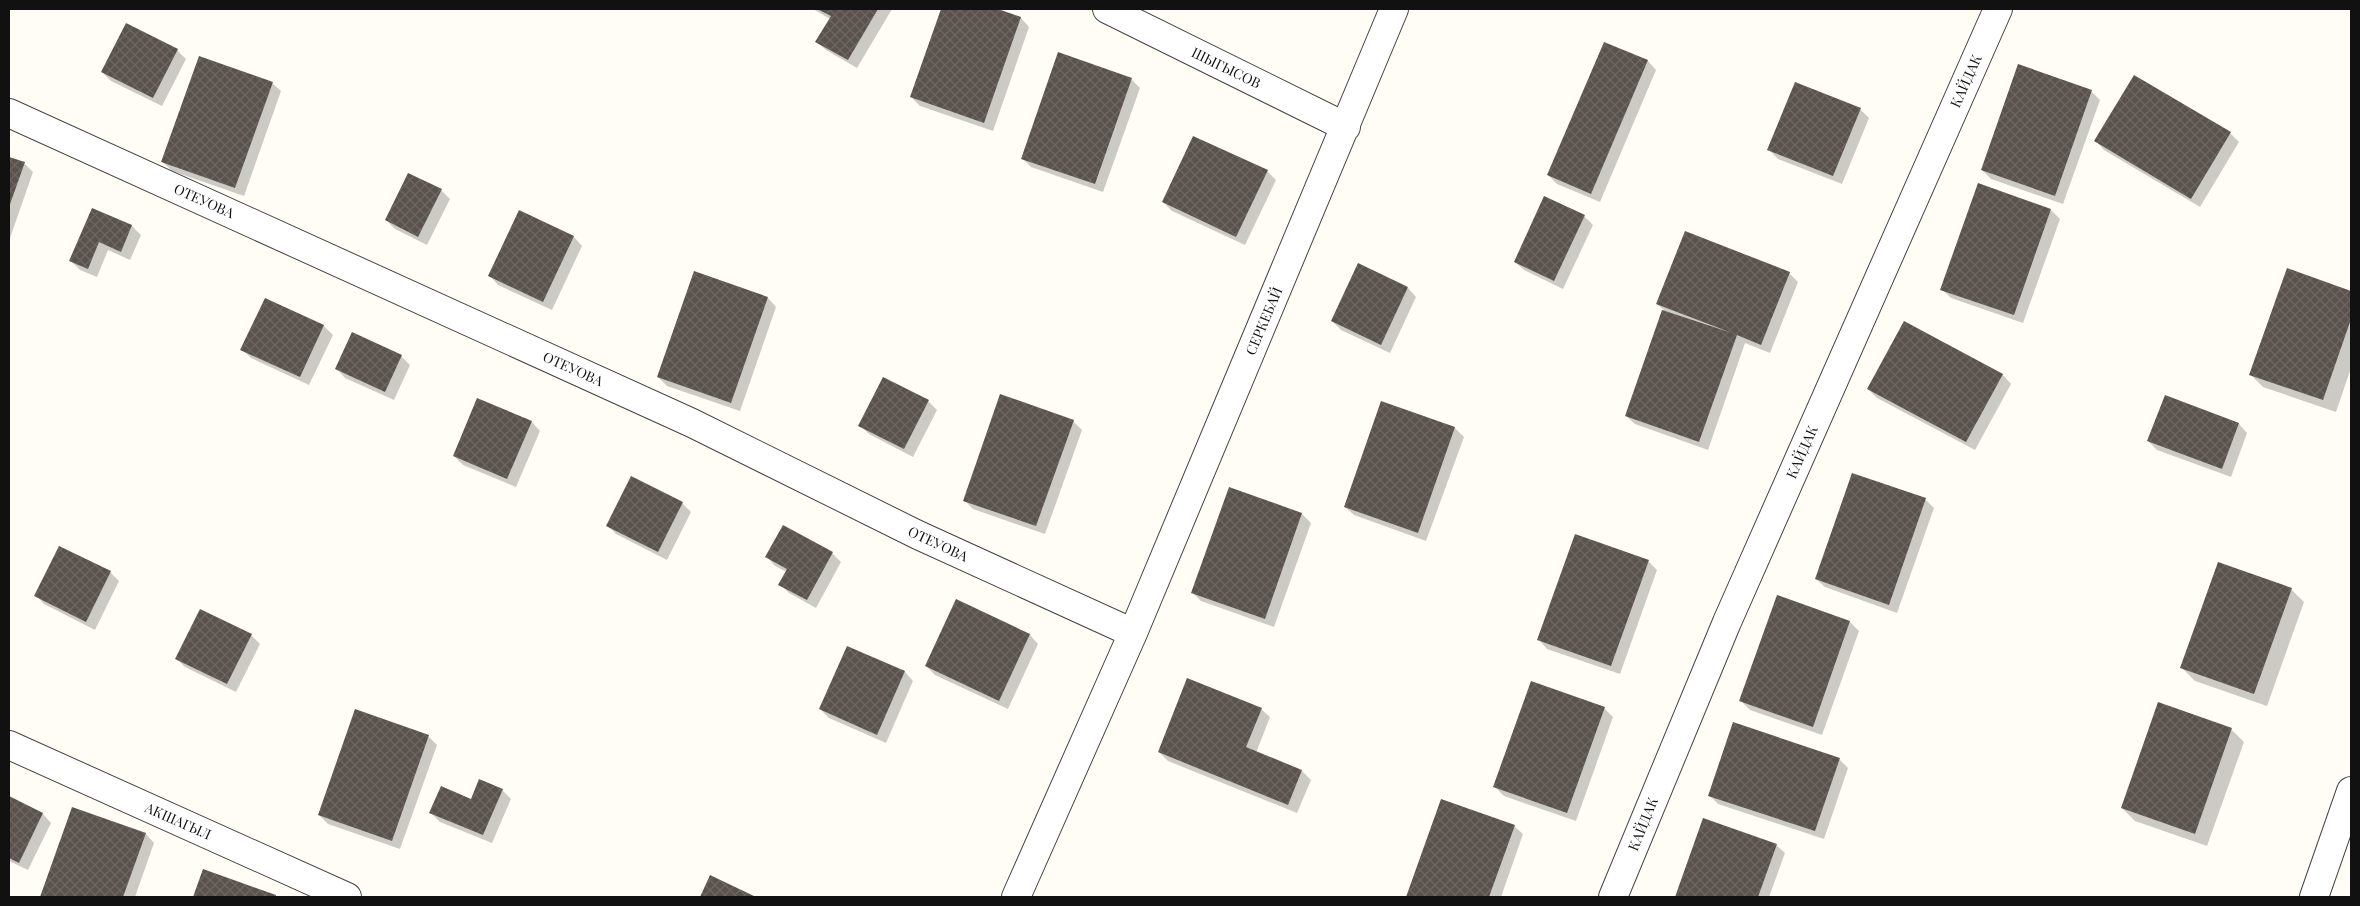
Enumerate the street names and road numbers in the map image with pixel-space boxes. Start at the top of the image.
street label: ШЫГЫСОВ [1188,43,1264,93]
street label: КАЙДАК [1945,51,1986,110]
street label: ОТЕУОВА [171,179,237,222]
street label: СЕРКЕБАЙ [1241,284,1286,358]
street label: ОТЕУОВА [540,347,606,390]
street label: КАЙДАК [1781,422,1822,481]
street label: ОТЕУОВА [905,521,971,566]
street label: КАЙДАК [1623,794,1662,853]
street label: АКШАГЫЛ [141,797,215,844]

